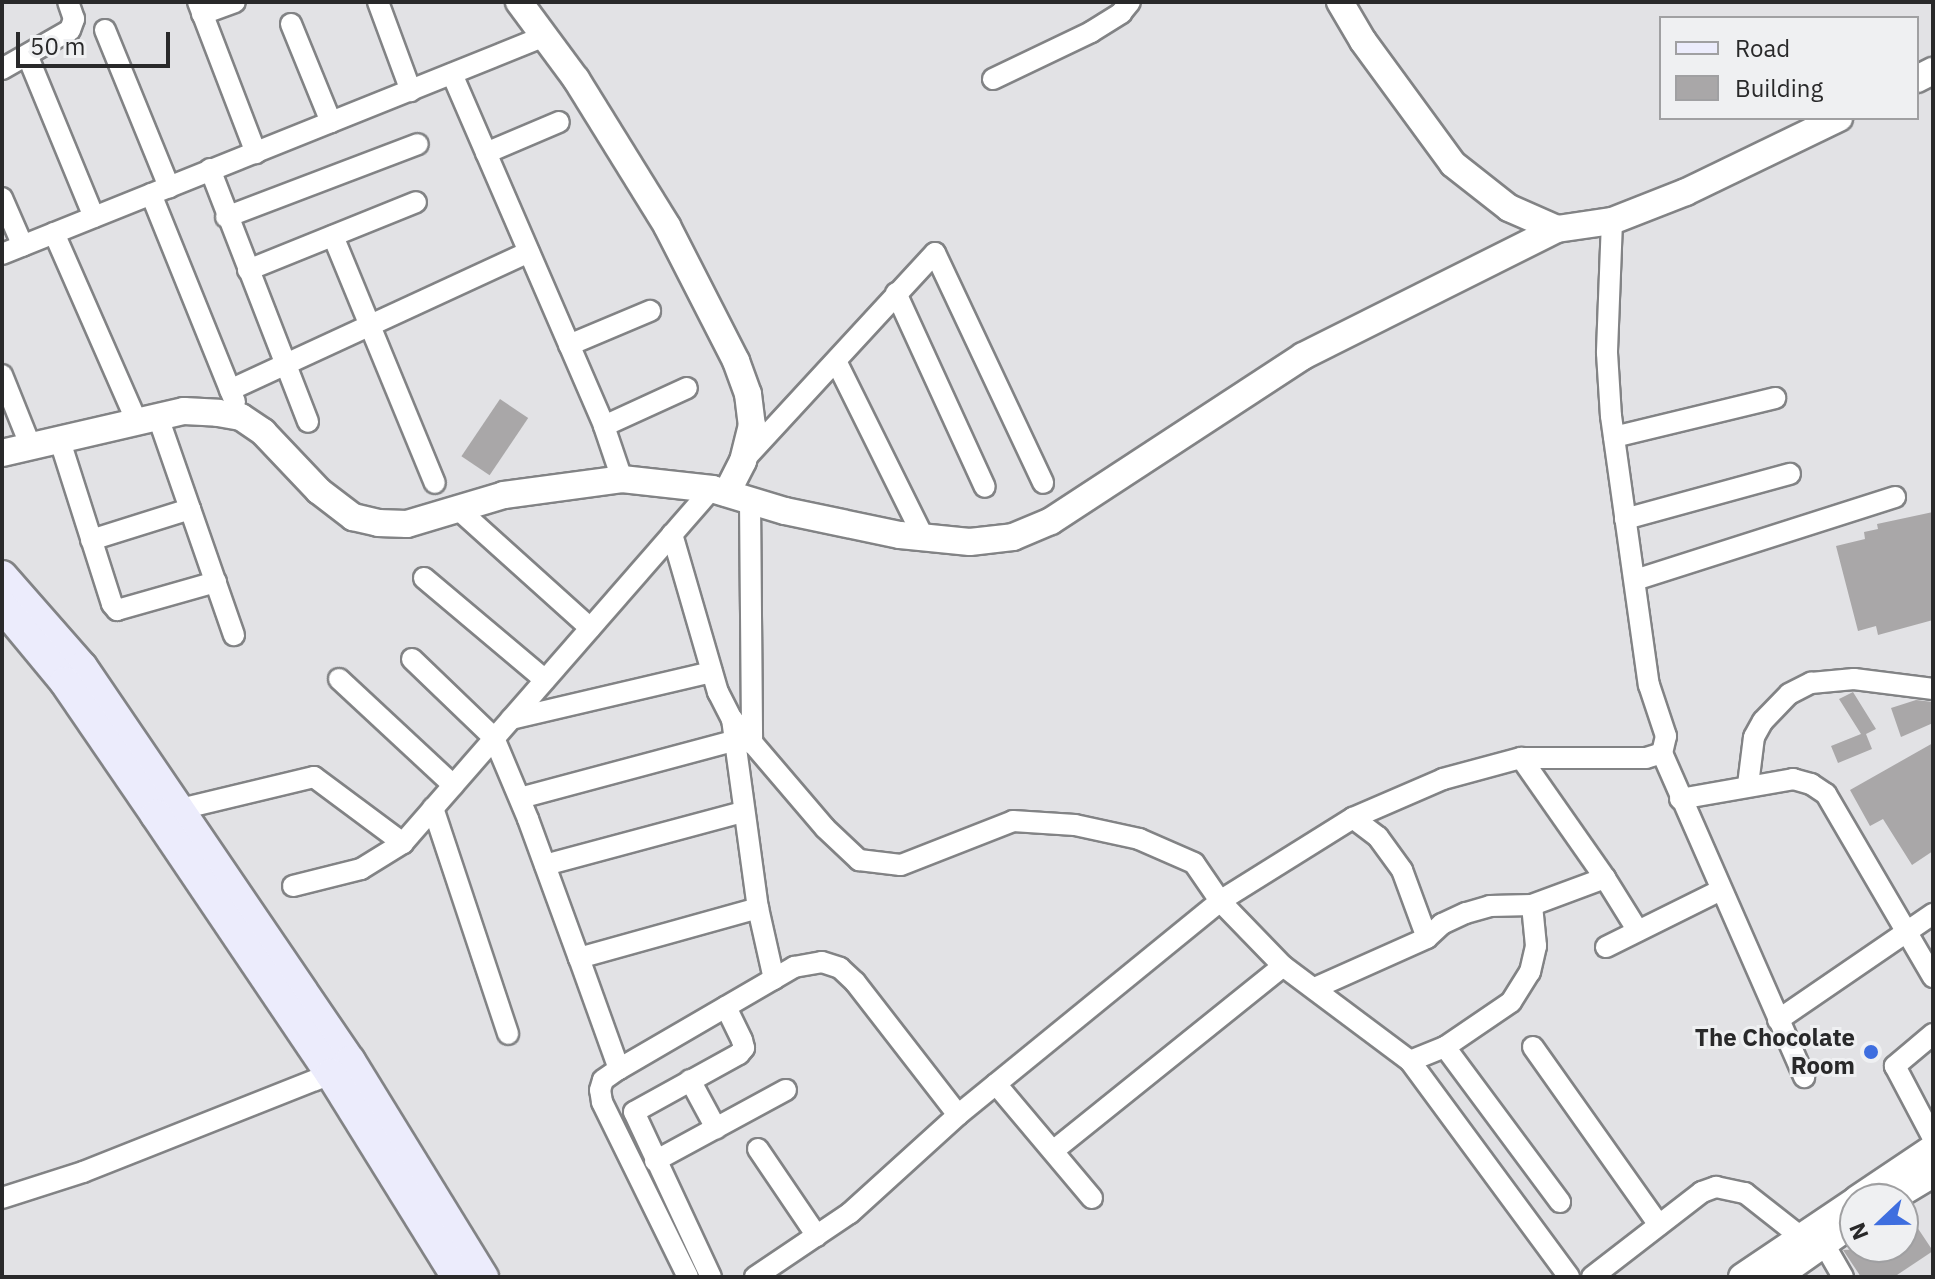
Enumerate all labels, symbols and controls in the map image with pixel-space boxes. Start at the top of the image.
scale bar [20,16,174,66]
legend [1659,16,1919,120]
text: 50 m [30,30,85,62]
text: Road [1735,32,1790,64]
text: Building [1735,72,1823,104]
place label: The Chocolate Room [1695,1024,1855,1080]
marker: The Chocolate Room [1862,1043,1880,1061]
north arrow [1839,1183,1919,1263]
text: N [1842,1219,1875,1244]

